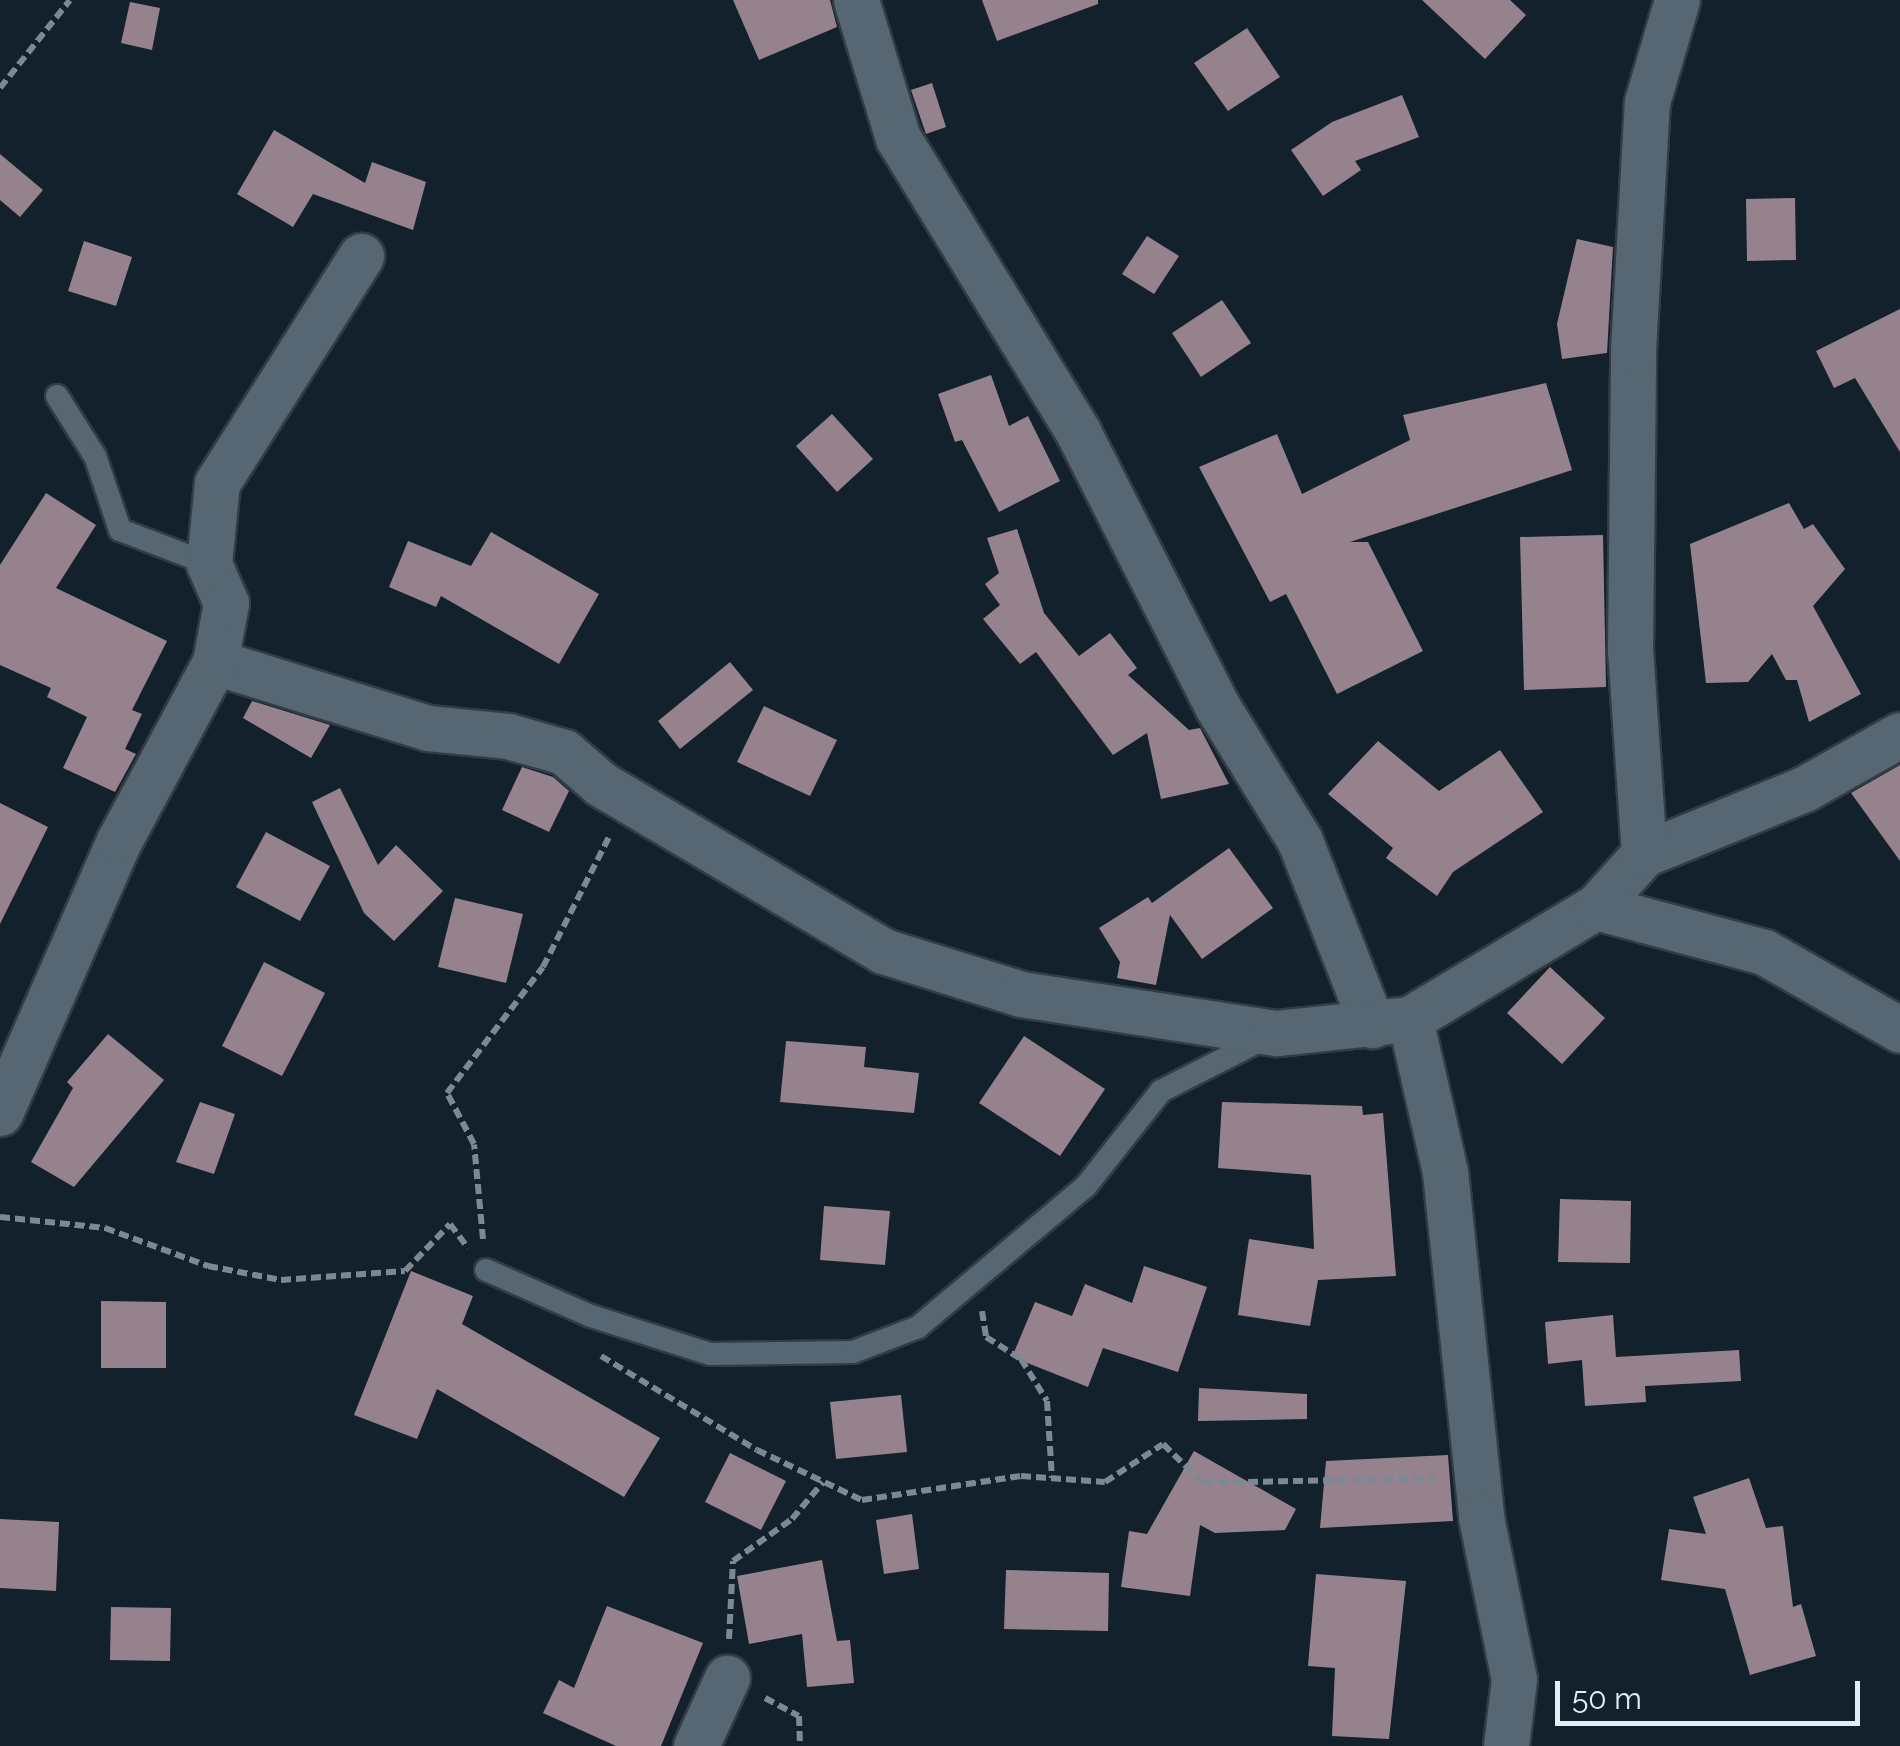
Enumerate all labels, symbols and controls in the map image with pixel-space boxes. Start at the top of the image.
scale bar [1560,1661,1865,1723]
text: 50 m [1572,1681,1642,1716]

